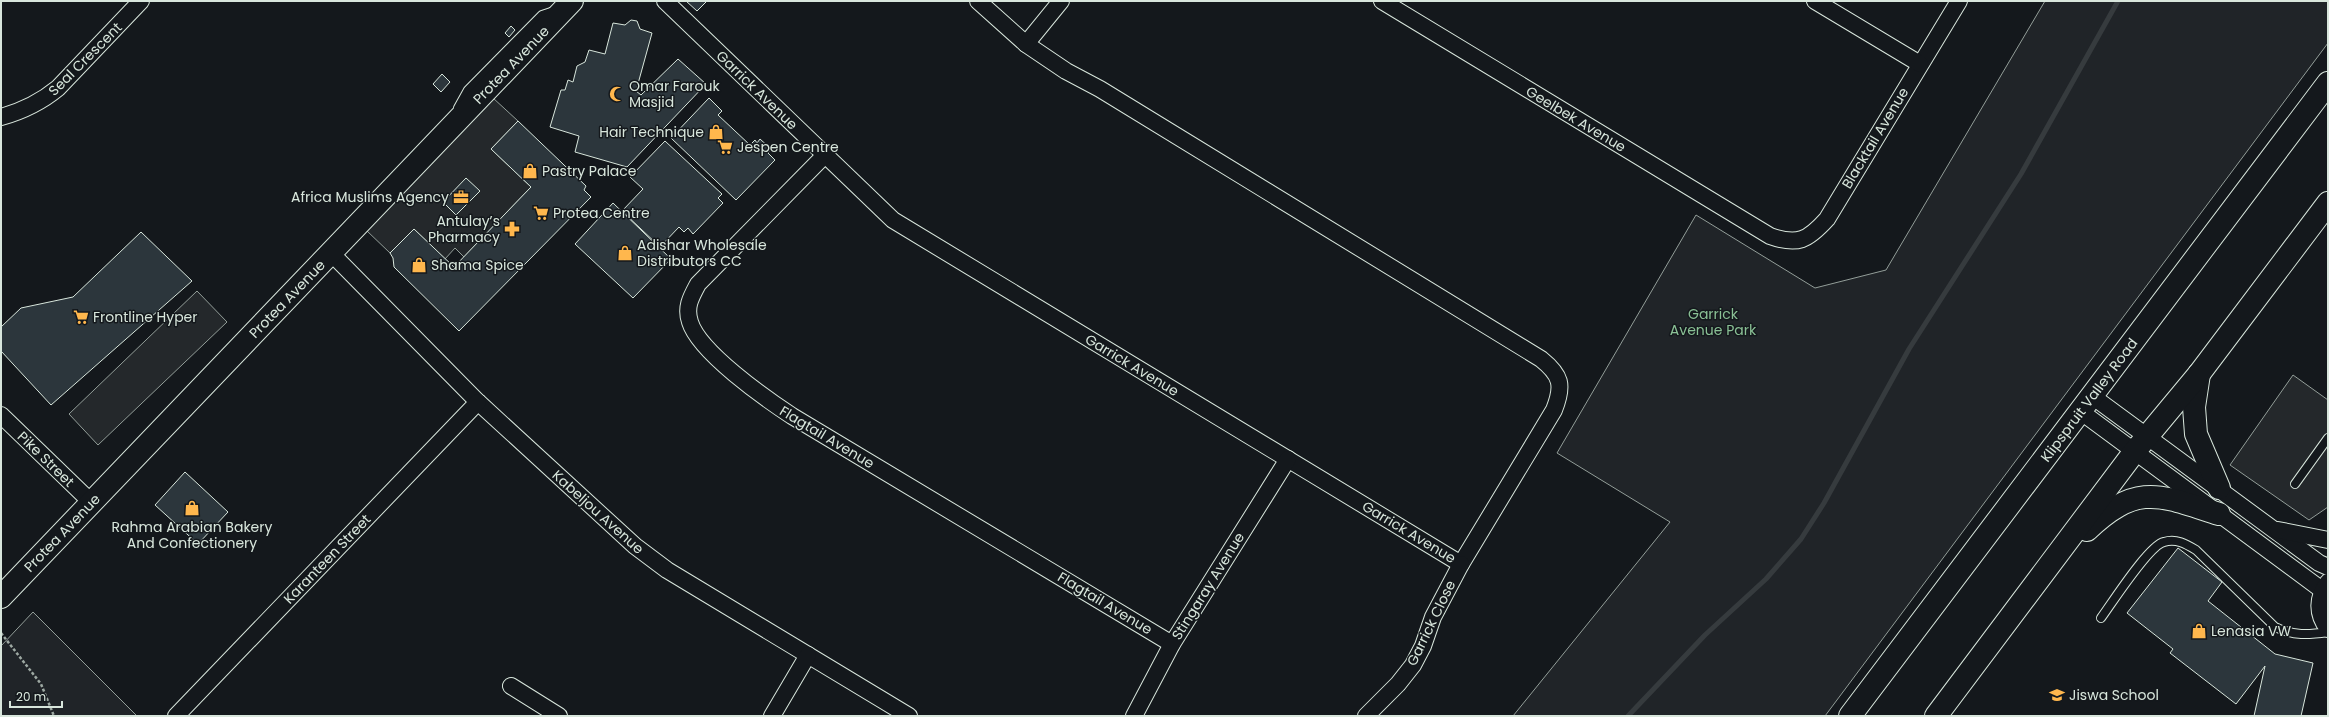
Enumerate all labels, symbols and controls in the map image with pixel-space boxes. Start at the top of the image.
street label: Seal Crescent [44,18,126,100]
street label: Protea Avenue [468,21,554,109]
street label: Garrick Avenue [712,46,802,134]
place label: Omar Farouk Masjid [629,76,721,112]
street label: Geelbek Avenue [1522,81,1630,157]
street label: Blacktail Avenue [1837,83,1913,192]
mosque icon: Omar Farouk Masjid [608,85,626,103]
place label: Hair Technique [599,122,704,142]
shop icon: Hair Technique [707,123,725,141]
place label: Jespen Centre [737,137,839,157]
supermarket icon: Jespen Centre [716,138,734,156]
place label: Pastry Palace [542,161,637,181]
shop icon: Pastry Palace [521,162,539,180]
place label: Africa Muslims Agency [291,187,449,207]
office icon: Africa Muslims Agency [452,188,470,206]
place label: Protea Centre [553,203,650,223]
supermarket icon: Protea Centre [532,204,550,222]
place label: Antulay’s Pharmacy [428,211,500,247]
pharmacy icon: Antulay’s Pharmacy [503,220,521,238]
place label: Adishar Wholesale Distributors CC [637,235,767,271]
shop icon: Adishar Wholesale Distributors CC [616,244,634,262]
street label: Protea Avenue [244,255,330,343]
place label: Shama Spice [431,255,524,275]
shop icon: Shama Spice [410,256,428,274]
park label: Garrick Avenue Park [1670,304,1757,340]
place label: Frontline Hyper [93,307,198,327]
supermarket icon: Frontline Hyper [72,308,90,326]
street label: Garrick Avenue [1081,329,1183,401]
street label: Klipspruit Valley Road [2036,334,2142,466]
street label: Flagtail Avenue [776,401,878,473]
street label: Pike Street [13,427,79,491]
street label: Kabeljou Avenue [548,465,648,559]
street label: Protea Avenue [19,489,105,577]
street label: Garrick Avenue [1358,496,1460,568]
shop icon: Rahma Arabian Bakery And Confectionery [183,499,201,517]
street label: Karanteen Street [279,510,375,608]
place label: Rahma Arabian Bakery And Confectionery [112,517,273,553]
street label: Stingaray Avenue [1167,528,1249,644]
street label: Flagtail Avenue [1054,567,1156,639]
street label: Garrick Close [1402,577,1460,669]
place label: Lenasia VW [2211,621,2292,641]
shop icon: Lenasia VW [2190,622,2208,640]
scale bar [10,683,62,709]
place label: Jiswa School [2069,685,2159,705]
school or university icon: Jiswa School [2048,686,2066,704]
text: 20 m [16,688,46,705]

